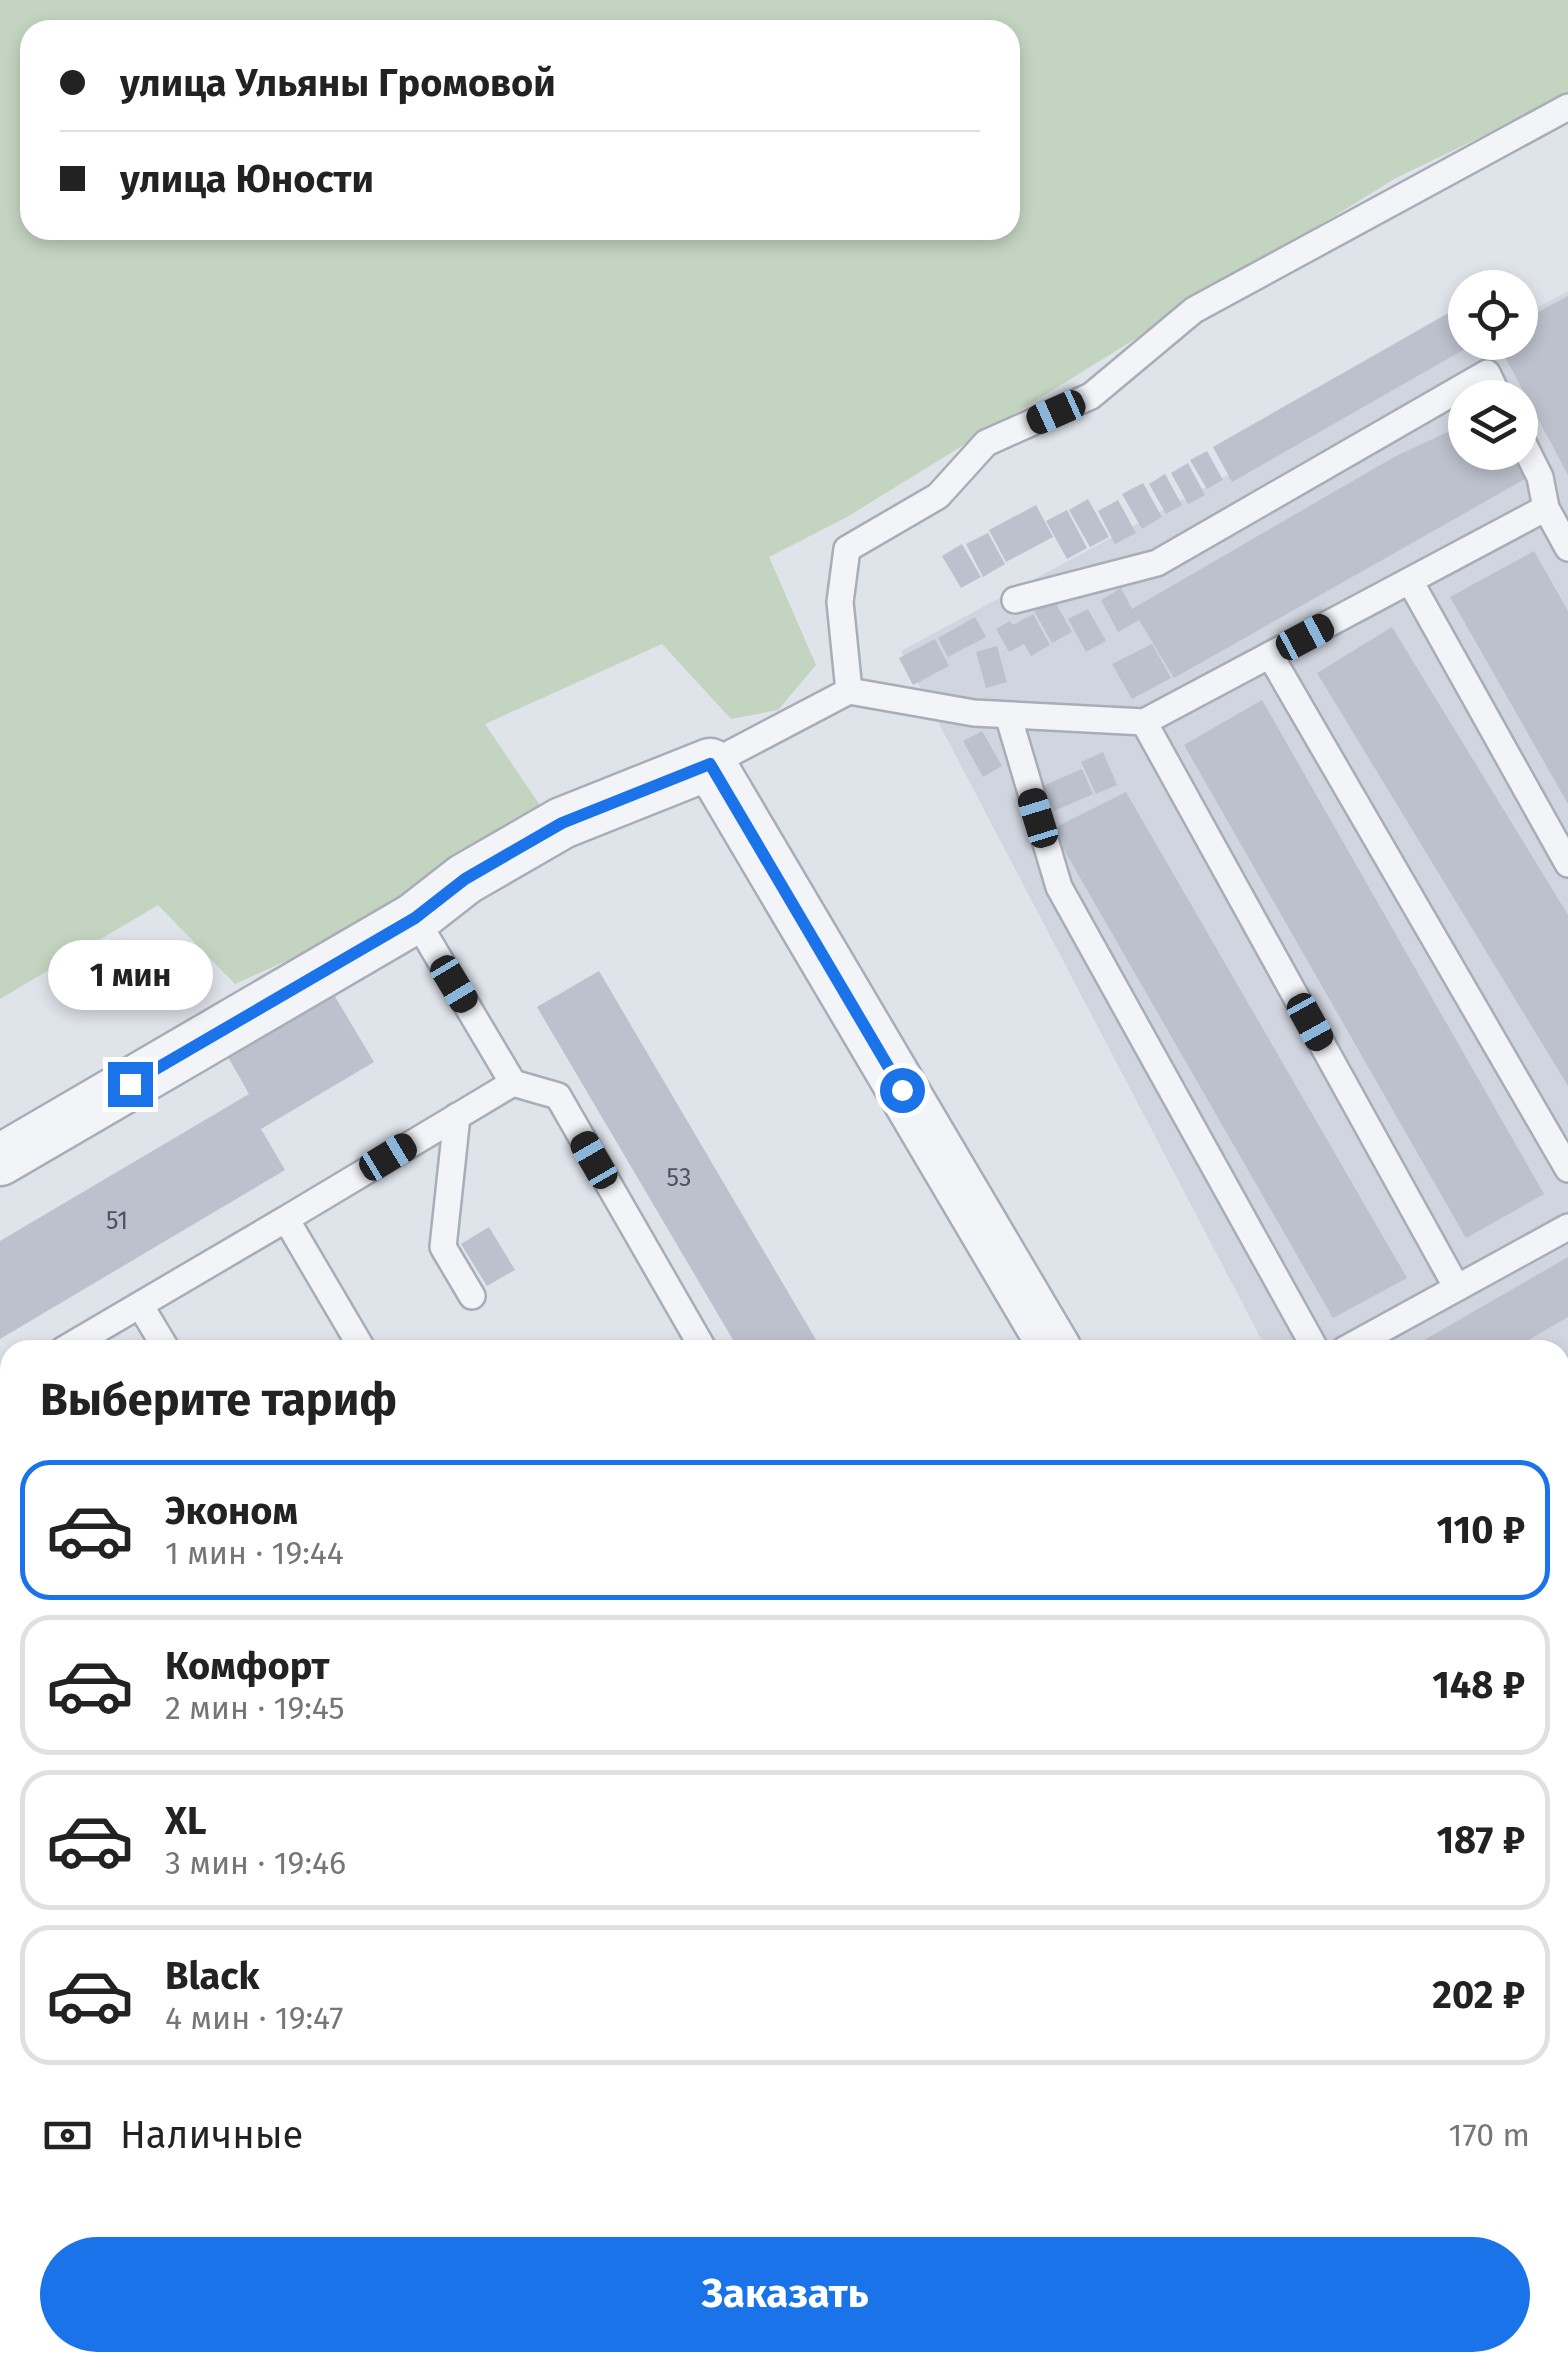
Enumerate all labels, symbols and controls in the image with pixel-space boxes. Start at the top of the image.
text: улица Ульяны Громовой [120,60,556,106]
text: улица Юности [120,156,374,202]
map controls [1448,270,1538,470]
button: locate [1448,270,1538,360]
button: layers [1448,380,1538,470]
car [1022,386,1090,438]
car [1271,610,1339,664]
car [1015,785,1061,851]
callout: 1 мин [48,939,212,1009]
car [426,951,482,1017]
text: 1 мин [90,956,171,994]
car [1282,988,1338,1056]
route end [108,1062,153,1107]
route start [880,1068,925,1113]
car [566,1127,622,1193]
car [355,1129,421,1185]
house number: 53 [667,1163,691,1193]
house number: 51 [106,1206,128,1236]
text: Выберите тариф [40,1373,397,1427]
icon: car [45,1485,135,1575]
text: Эконом [165,1488,298,1534]
text: 110 ₽ [1437,1507,1525,1553]
text: 1 мин · 19:44 [165,1534,344,1572]
icon: car [45,1640,135,1730]
text: Комфорт [165,1643,329,1689]
text: 148 ₽ [1432,1662,1525,1708]
text: 2 мин · 19:45 [165,1689,345,1727]
icon: car [45,1795,135,1885]
text: XL [165,1798,207,1844]
text: 187 ₽ [1436,1817,1525,1863]
text: 3 мин · 19:46 [165,1844,346,1882]
icon: car [45,1950,135,2040]
text: Black [165,1953,260,1999]
text: 202 ₽ [1432,1972,1525,2018]
text: 4 мин · 19:47 [165,1999,343,2037]
icon: cash [40,2108,95,2163]
text: Наличные [120,2112,303,2158]
text: 170 m [1449,2116,1530,2154]
button: Заказать [40,2237,1530,2352]

